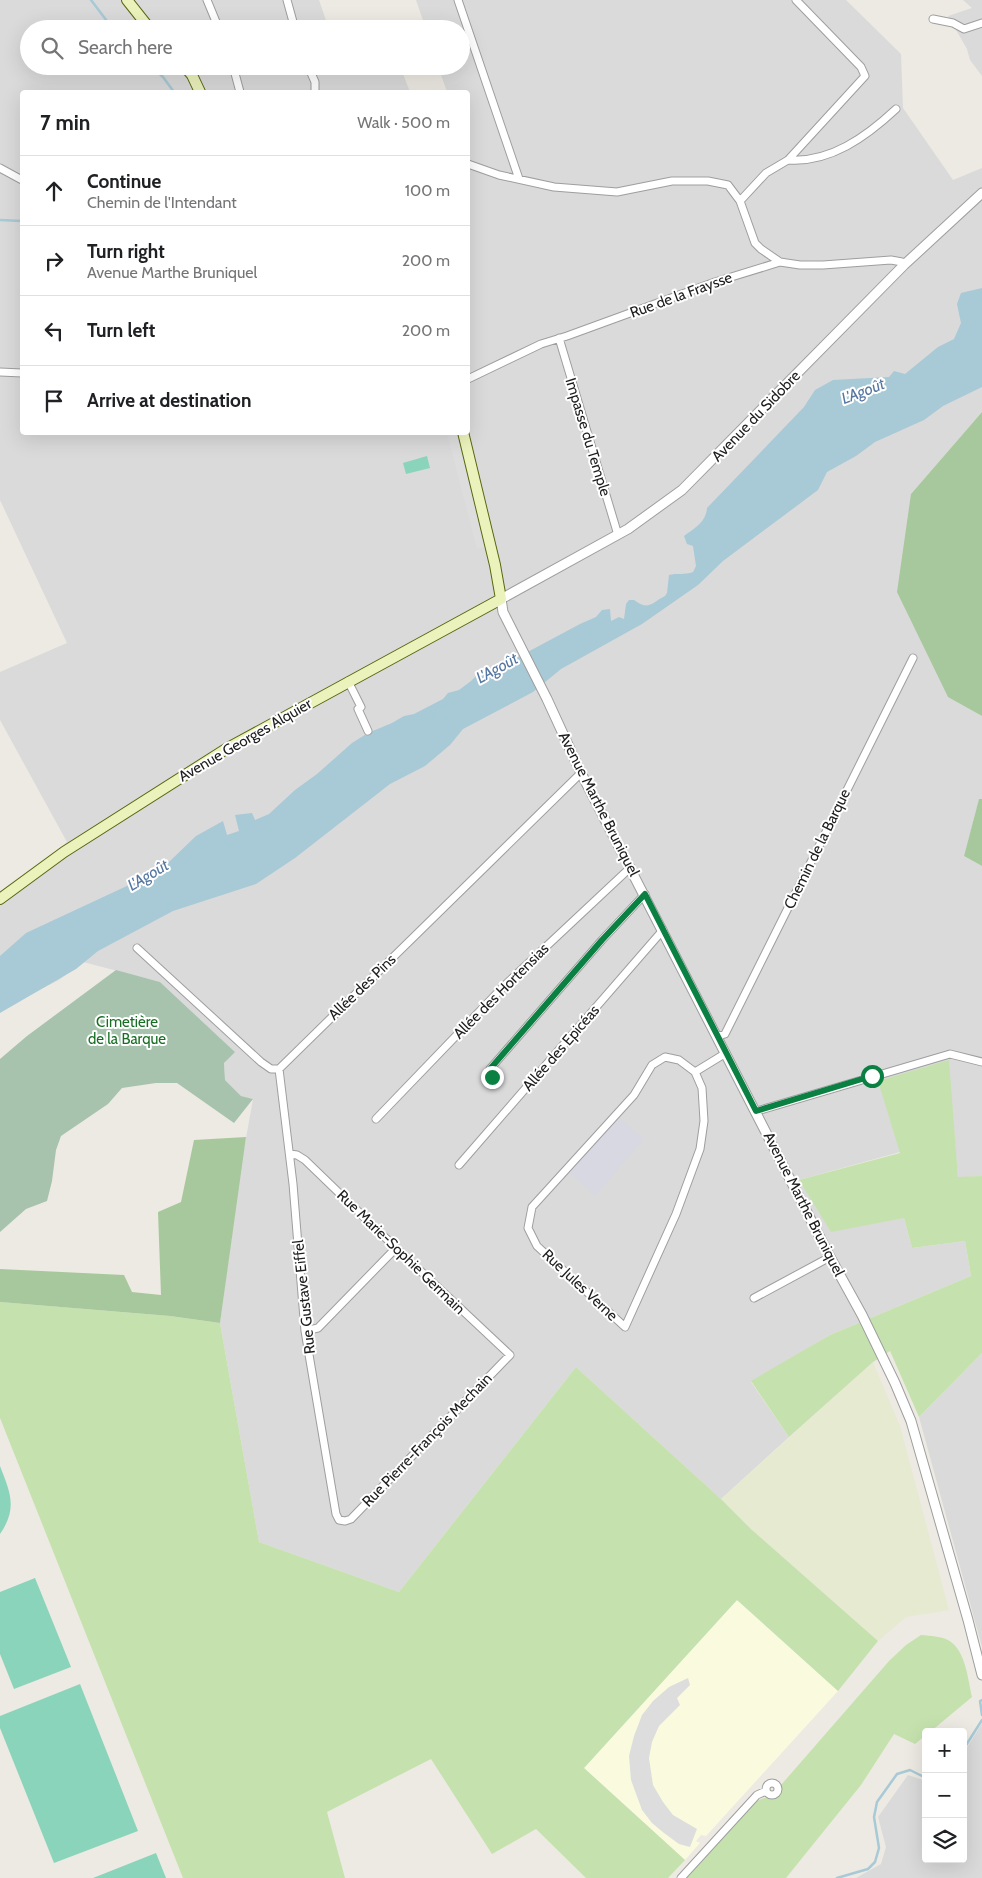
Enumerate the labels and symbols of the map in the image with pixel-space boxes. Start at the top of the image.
street label: Rue de la Fraysse [627,268,735,322]
street label: Avenue du Sidobre [708,367,804,465]
water label: L'Agoût [839,374,888,408]
street label: Impasse du Temple [561,376,615,499]
water label: L'Agoût [473,648,522,687]
street label: Avenue Georges Alquier [175,694,315,785]
street label: Avenue Marthe Bruniquel [555,729,643,880]
street label: Chemin de la Barque [780,786,854,912]
water label: L'Agoût [124,855,173,895]
street label: Allée des Hortensias [449,939,553,1043]
street label: Allée des Pins [325,950,399,1024]
street label: Allée des Epicéas [519,1001,603,1095]
park label: Cimetière de la Barque [88,1013,166,1048]
route start [861,1065,884,1088]
route end [481,1066,504,1089]
street label: Avenue Marthe Bruniquel [760,1129,848,1280]
street label: Rue Marie-Sophie Germain [333,1186,469,1318]
street label: Rue Gustave Eiffel [289,1238,319,1355]
street label: Rue Jules Verne [538,1245,622,1325]
street label: Rue Pierre-François Mechain [358,1369,496,1511]

